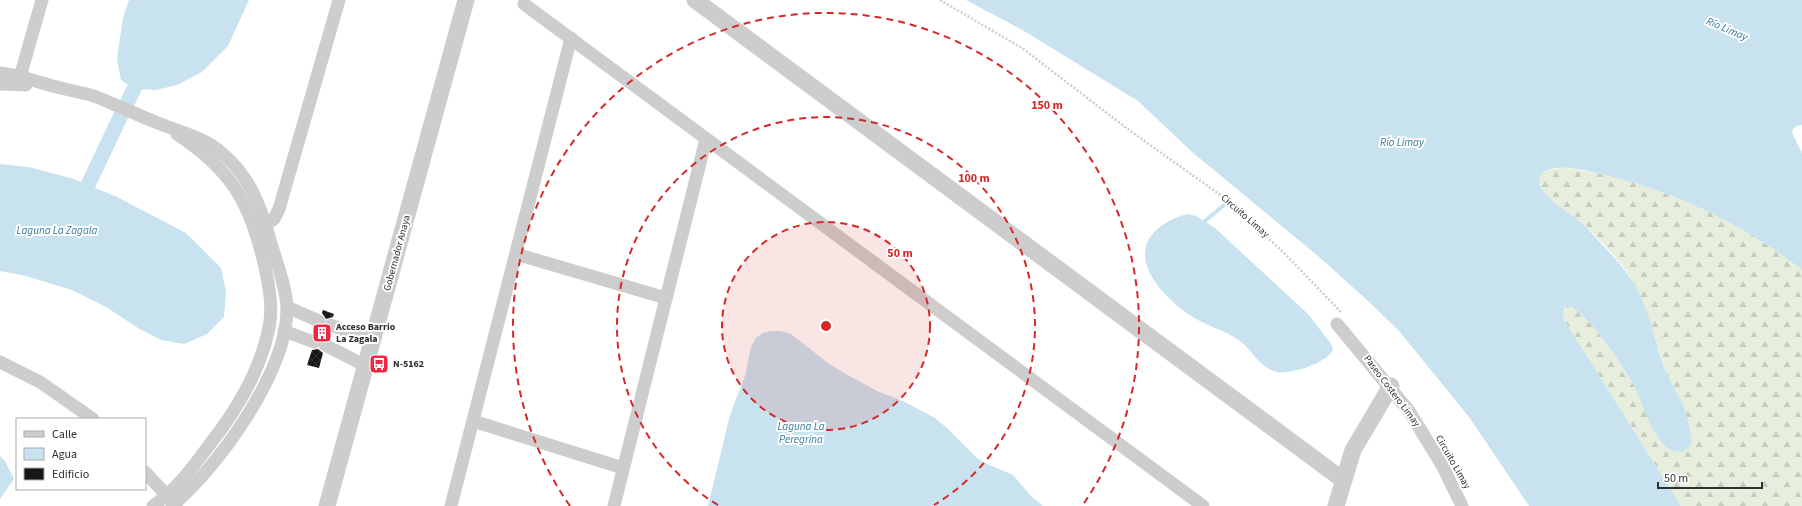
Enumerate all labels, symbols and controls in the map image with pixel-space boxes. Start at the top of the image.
water label: Río Limay [1704,14,1751,45]
text: 150 m [1031,97,1063,114]
water label: Río Limay [1380,135,1425,150]
text: 100 m [958,170,990,187]
street label: Circuito Limay [1218,191,1272,241]
street label: Gobernador Anaya [380,214,414,292]
water label: Laguna La Zagala [17,223,98,238]
text: 50 m [887,245,913,262]
centre of rings [819,319,833,333]
place label: Acceso Barrio La Zagala [335,320,396,346]
building icon: Acceso Barrio La Zagala [311,322,333,344]
street label: Paseo Costero Limay [1360,352,1424,430]
bus stop icon: N-5162 [368,353,390,375]
place label: N-5162 [393,357,424,371]
legend [16,418,146,490]
water label: Laguna La Peregrina [777,419,825,447]
text: Calle [52,426,77,443]
street label: Circuito Limay [1432,433,1474,492]
text: Agua [52,446,77,463]
scale bar [1658,464,1762,490]
text: Edificio [52,466,89,483]
text: 50 m [1664,470,1688,487]

